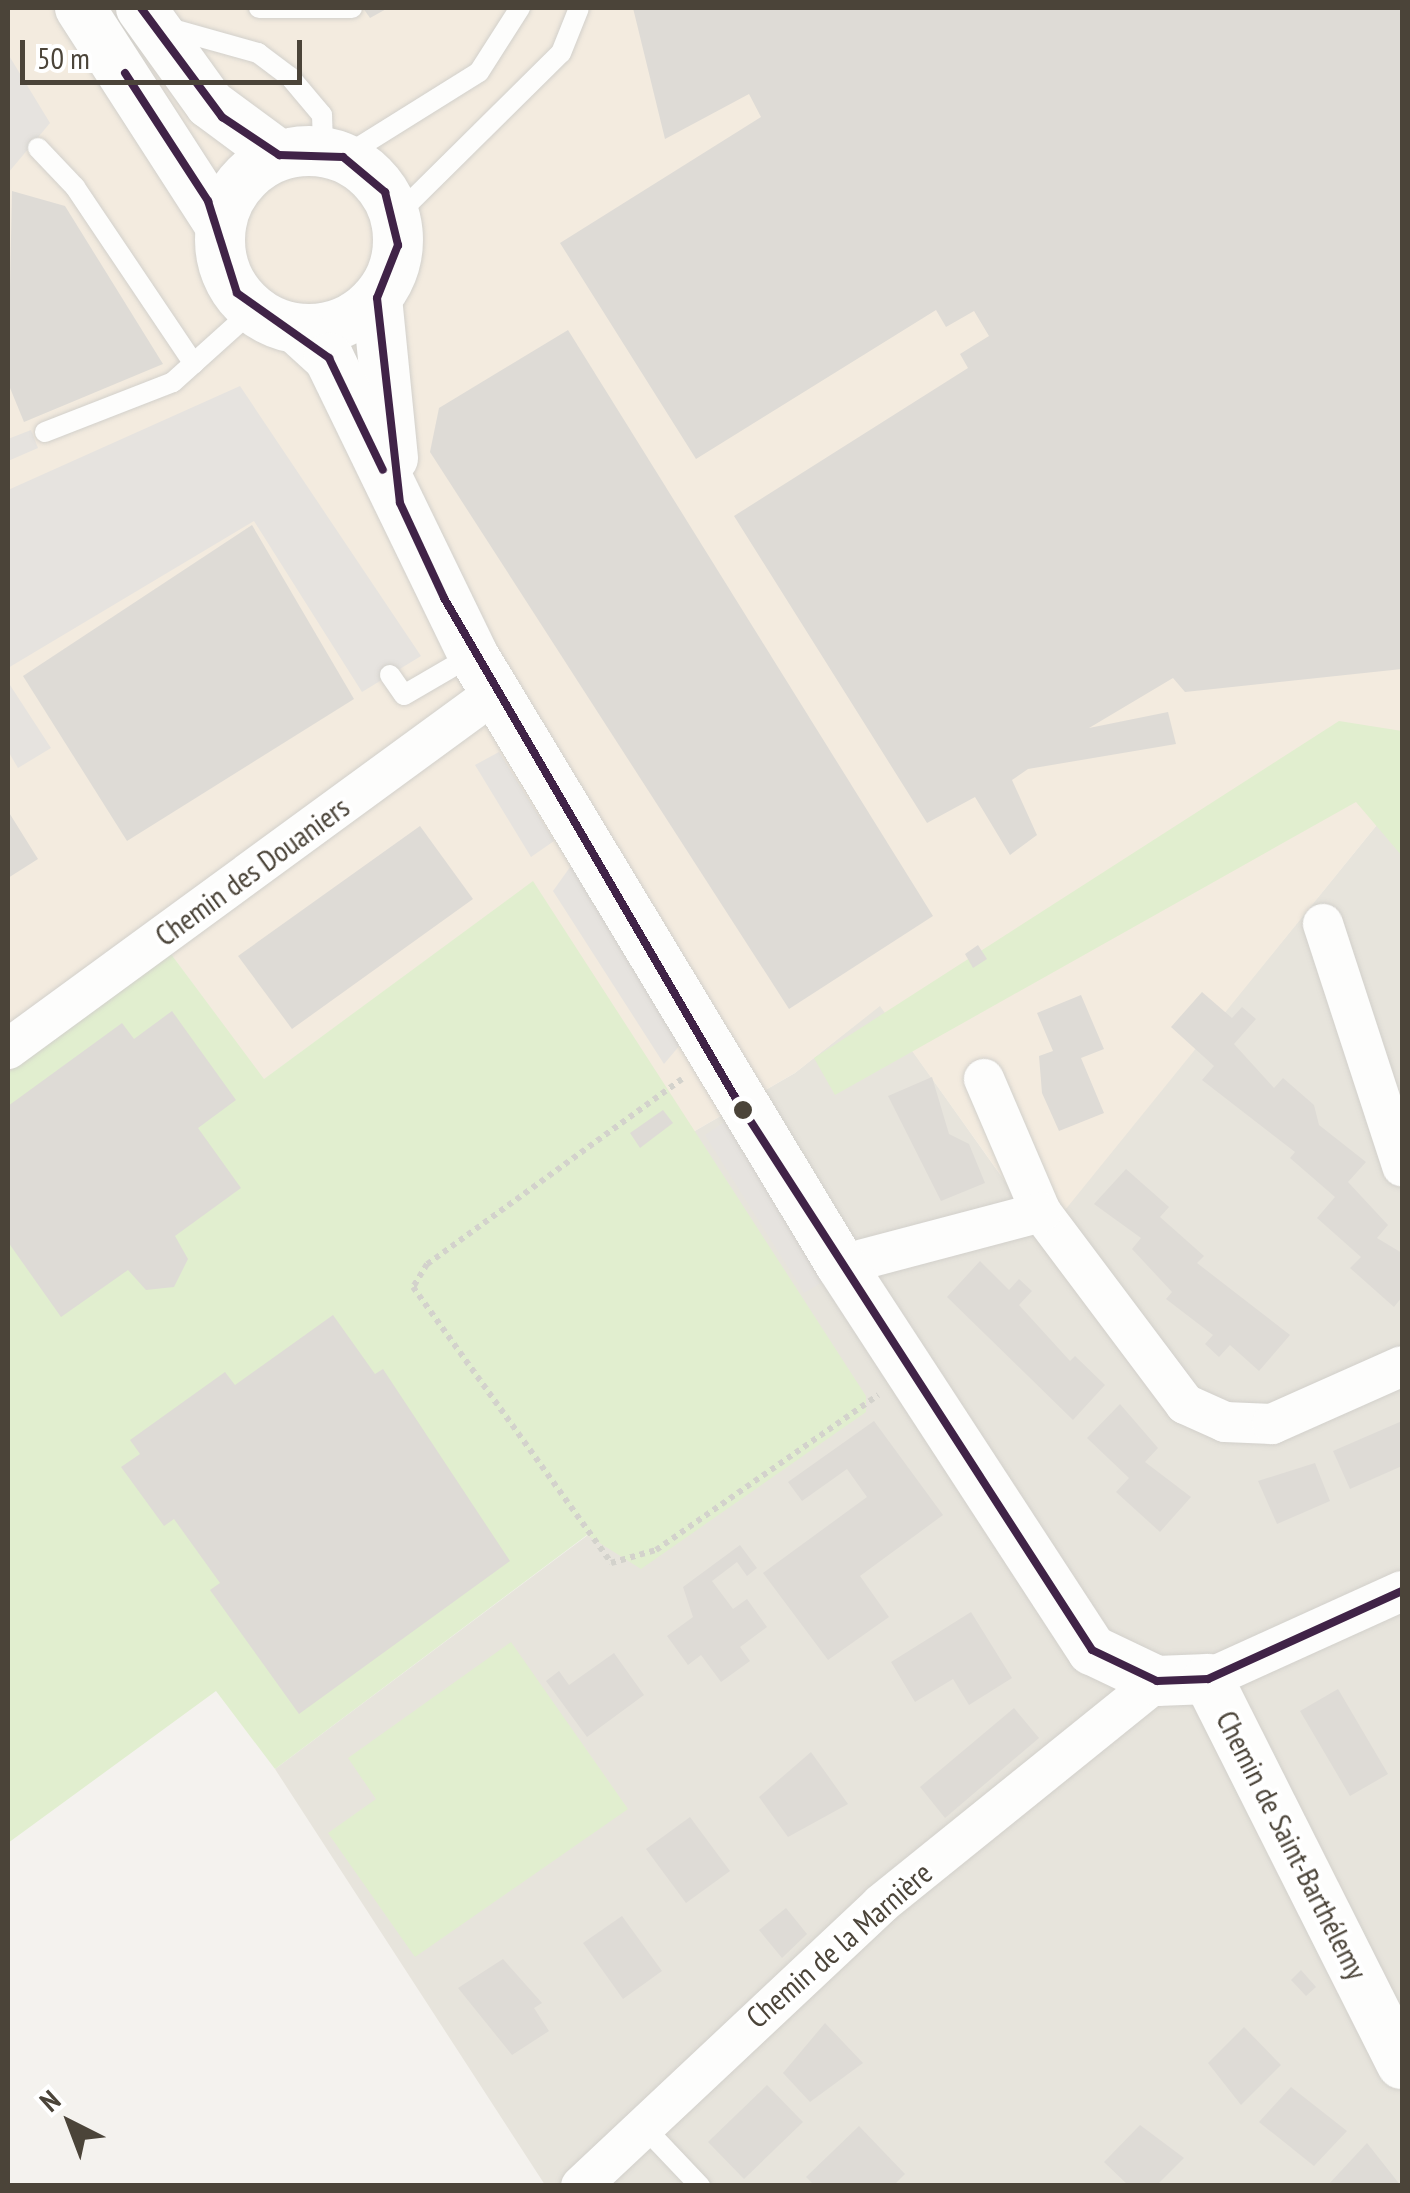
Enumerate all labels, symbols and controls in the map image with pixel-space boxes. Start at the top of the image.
scale bar [25,20,308,82]
text: 50 m [37,38,90,77]
street label: Chemin des Douaniers [148,789,356,953]
unlabelled marker [733,1100,753,1120]
street label: Chemin de Saint-Barthélemy [1209,1705,1375,1985]
street label: Chemin de la Marnière [739,1855,939,2035]
north arrow [20,2073,120,2173]
text: N [32,2082,68,2119]

